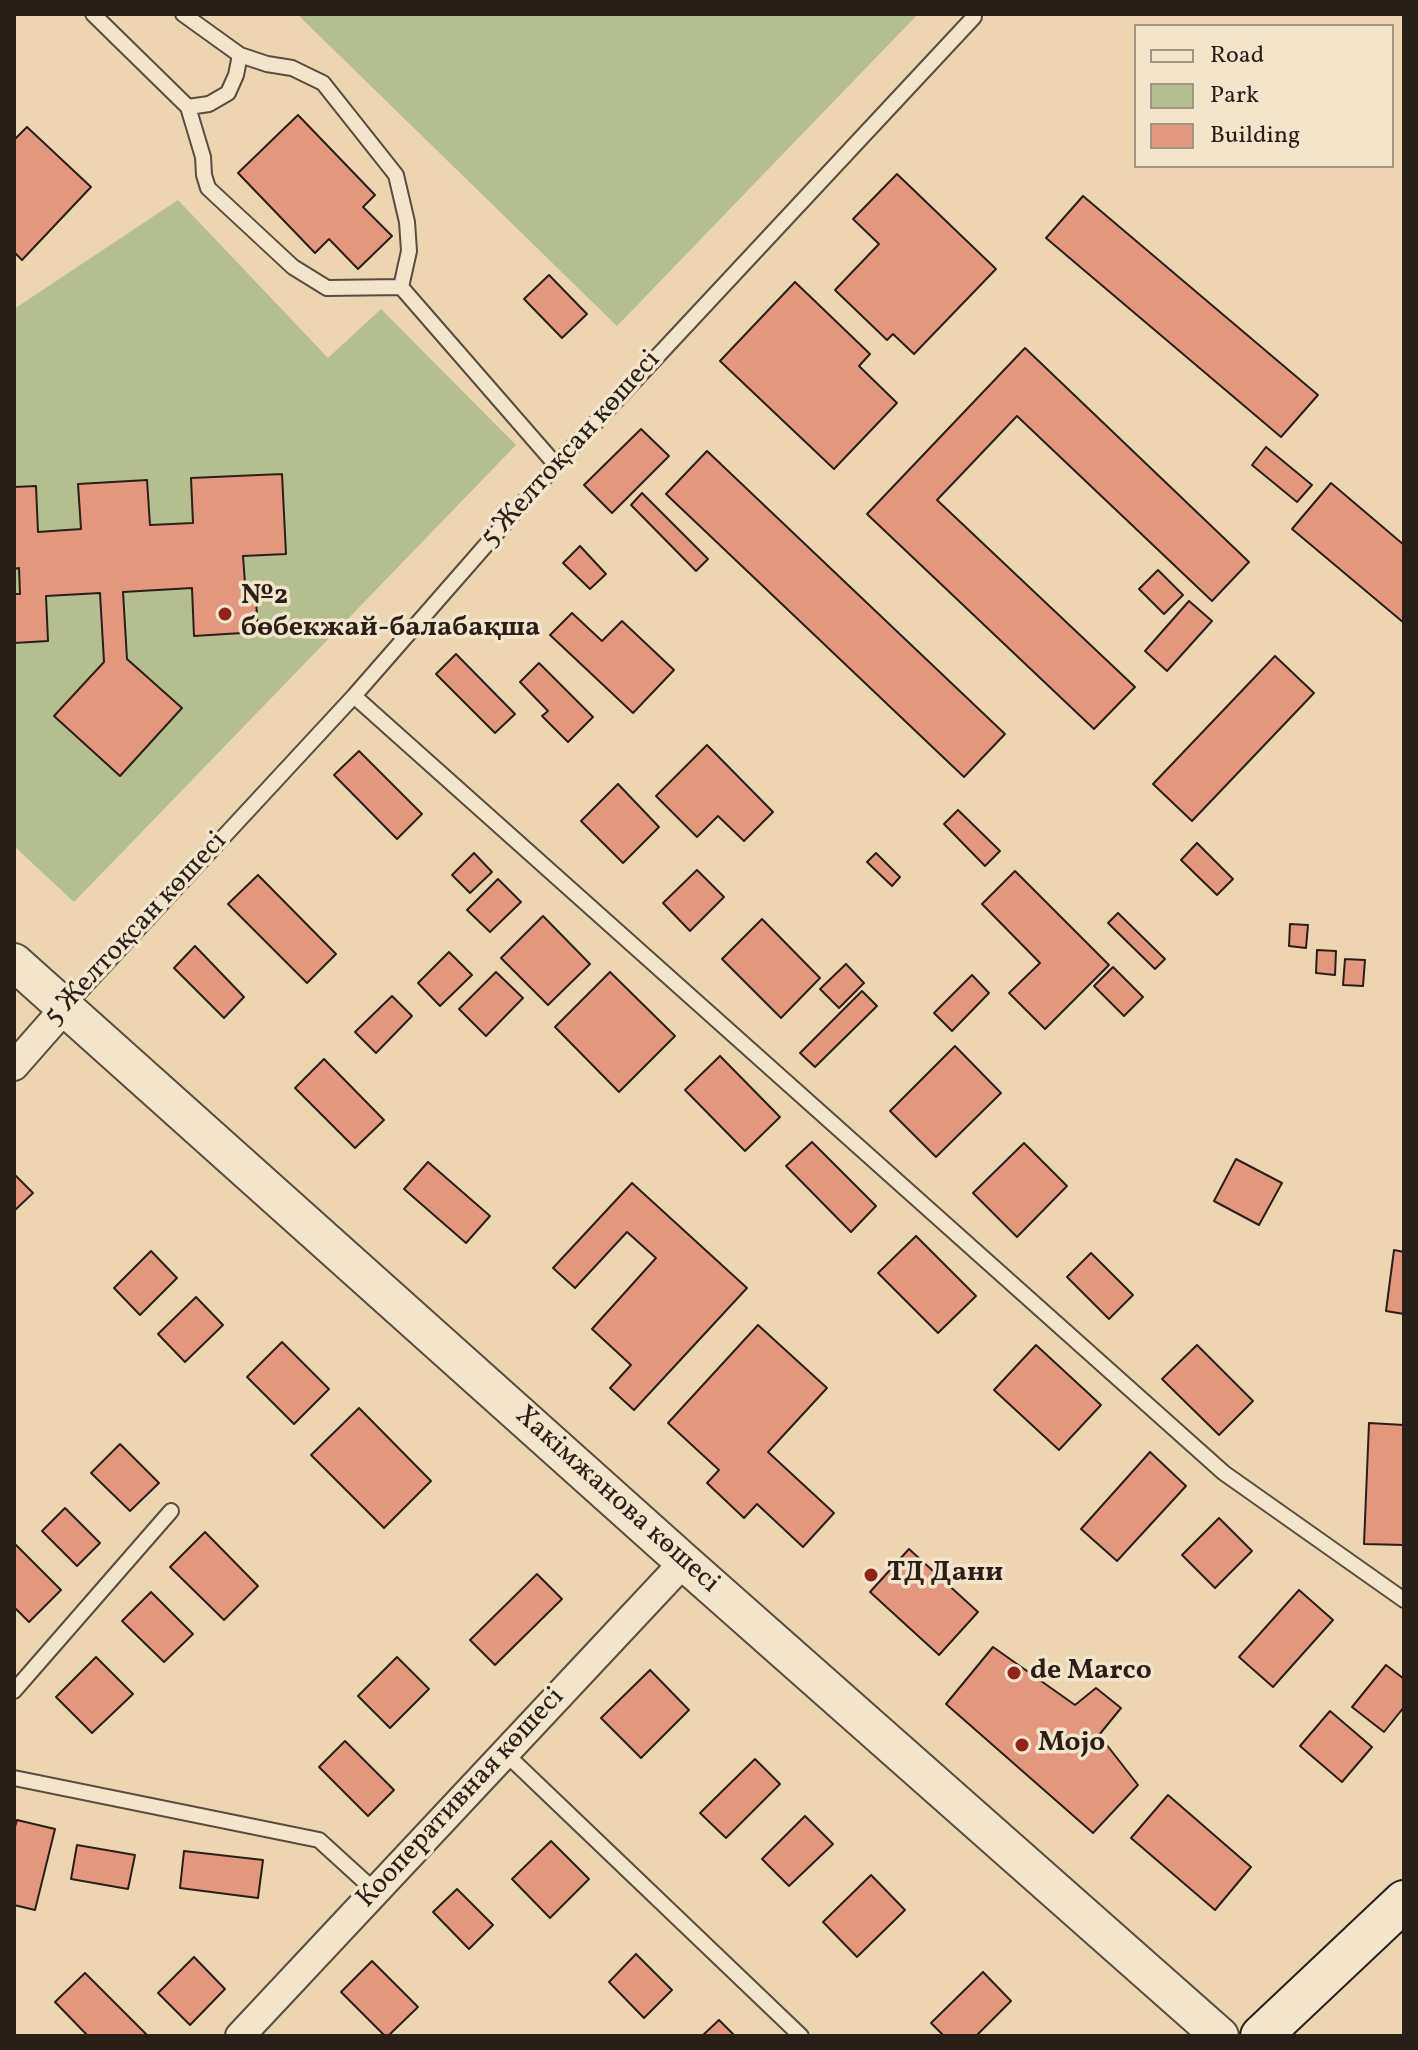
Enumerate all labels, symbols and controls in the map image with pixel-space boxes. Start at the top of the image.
legend [1134,24,1394,168]
text: Road [1210,39,1264,73]
text: Park [1210,79,1259,113]
text: Building [1210,119,1300,153]
street label: 5 Желтоқсан көшесі [475,345,669,555]
place label: №2 бөбекжай-балабақша [241,581,540,647]
marker: №2 бөбекжай-балабақша [216,605,234,623]
street label: 5 Желтоқсан көшесі [38,826,236,1034]
street label: Хакімжанова көшесі [507,1400,725,1602]
place label: ТД Дани [887,1558,1003,1592]
marker: ТД Дани [862,1566,880,1584]
place label: de Marco [1030,1656,1152,1690]
marker: de Marco [1005,1664,1023,1682]
street label: Кооперативная көшесі [351,1682,573,1916]
place label: Mojo [1038,1728,1105,1762]
marker: Mojo [1013,1736,1031,1754]

